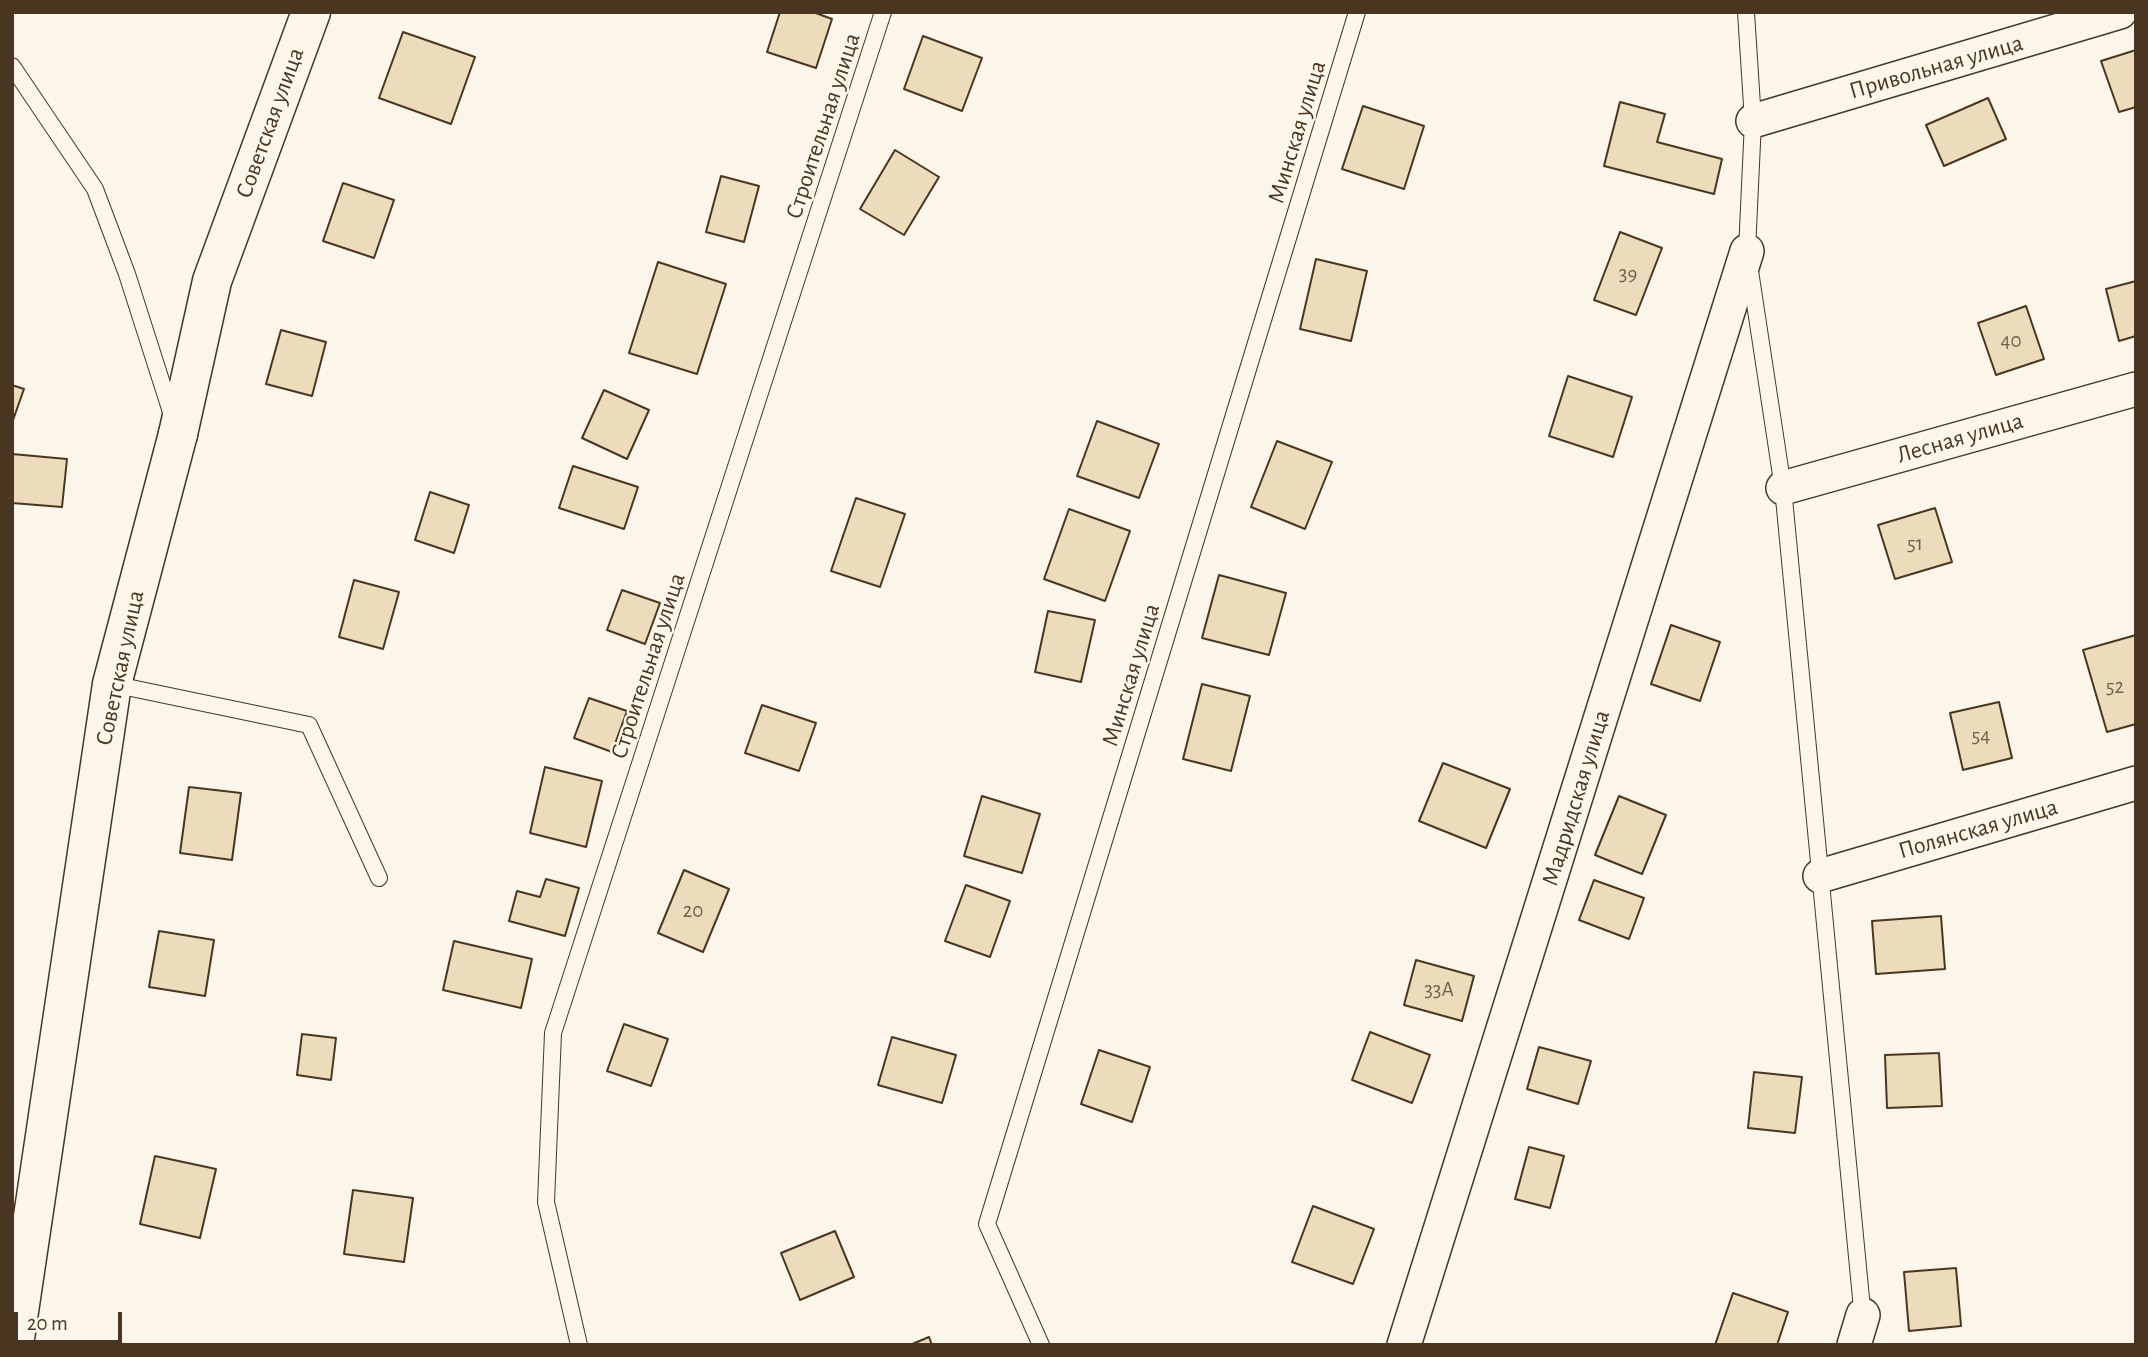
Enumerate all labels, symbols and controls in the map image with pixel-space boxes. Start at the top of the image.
street label: Привольная улица [1846,28,2026,106]
street label: Строительная улица [779,29,867,223]
street label: Советская улица [229,44,311,202]
street label: Минская улица [1262,57,1332,207]
house number: 39 [1619,261,1637,287]
house number: 40 [2000,328,2022,354]
street label: Лесная улица [1893,406,2027,470]
house number: 51 [1907,531,1923,557]
street label: Строительная улица [604,569,692,763]
street label: Советская улица [89,588,151,748]
street label: Минская улица [1096,600,1166,750]
house number: 52 [2106,674,2124,700]
street label: Мадридская улица [1536,707,1616,889]
house number: 54 [1972,723,1990,749]
street label: Полянская улица [1895,792,2061,866]
house number: 20 [683,898,703,924]
house number: 33А [1424,977,1454,1003]
scale bar [18,1298,126,1342]
text: 20 m [27,1313,68,1334]

